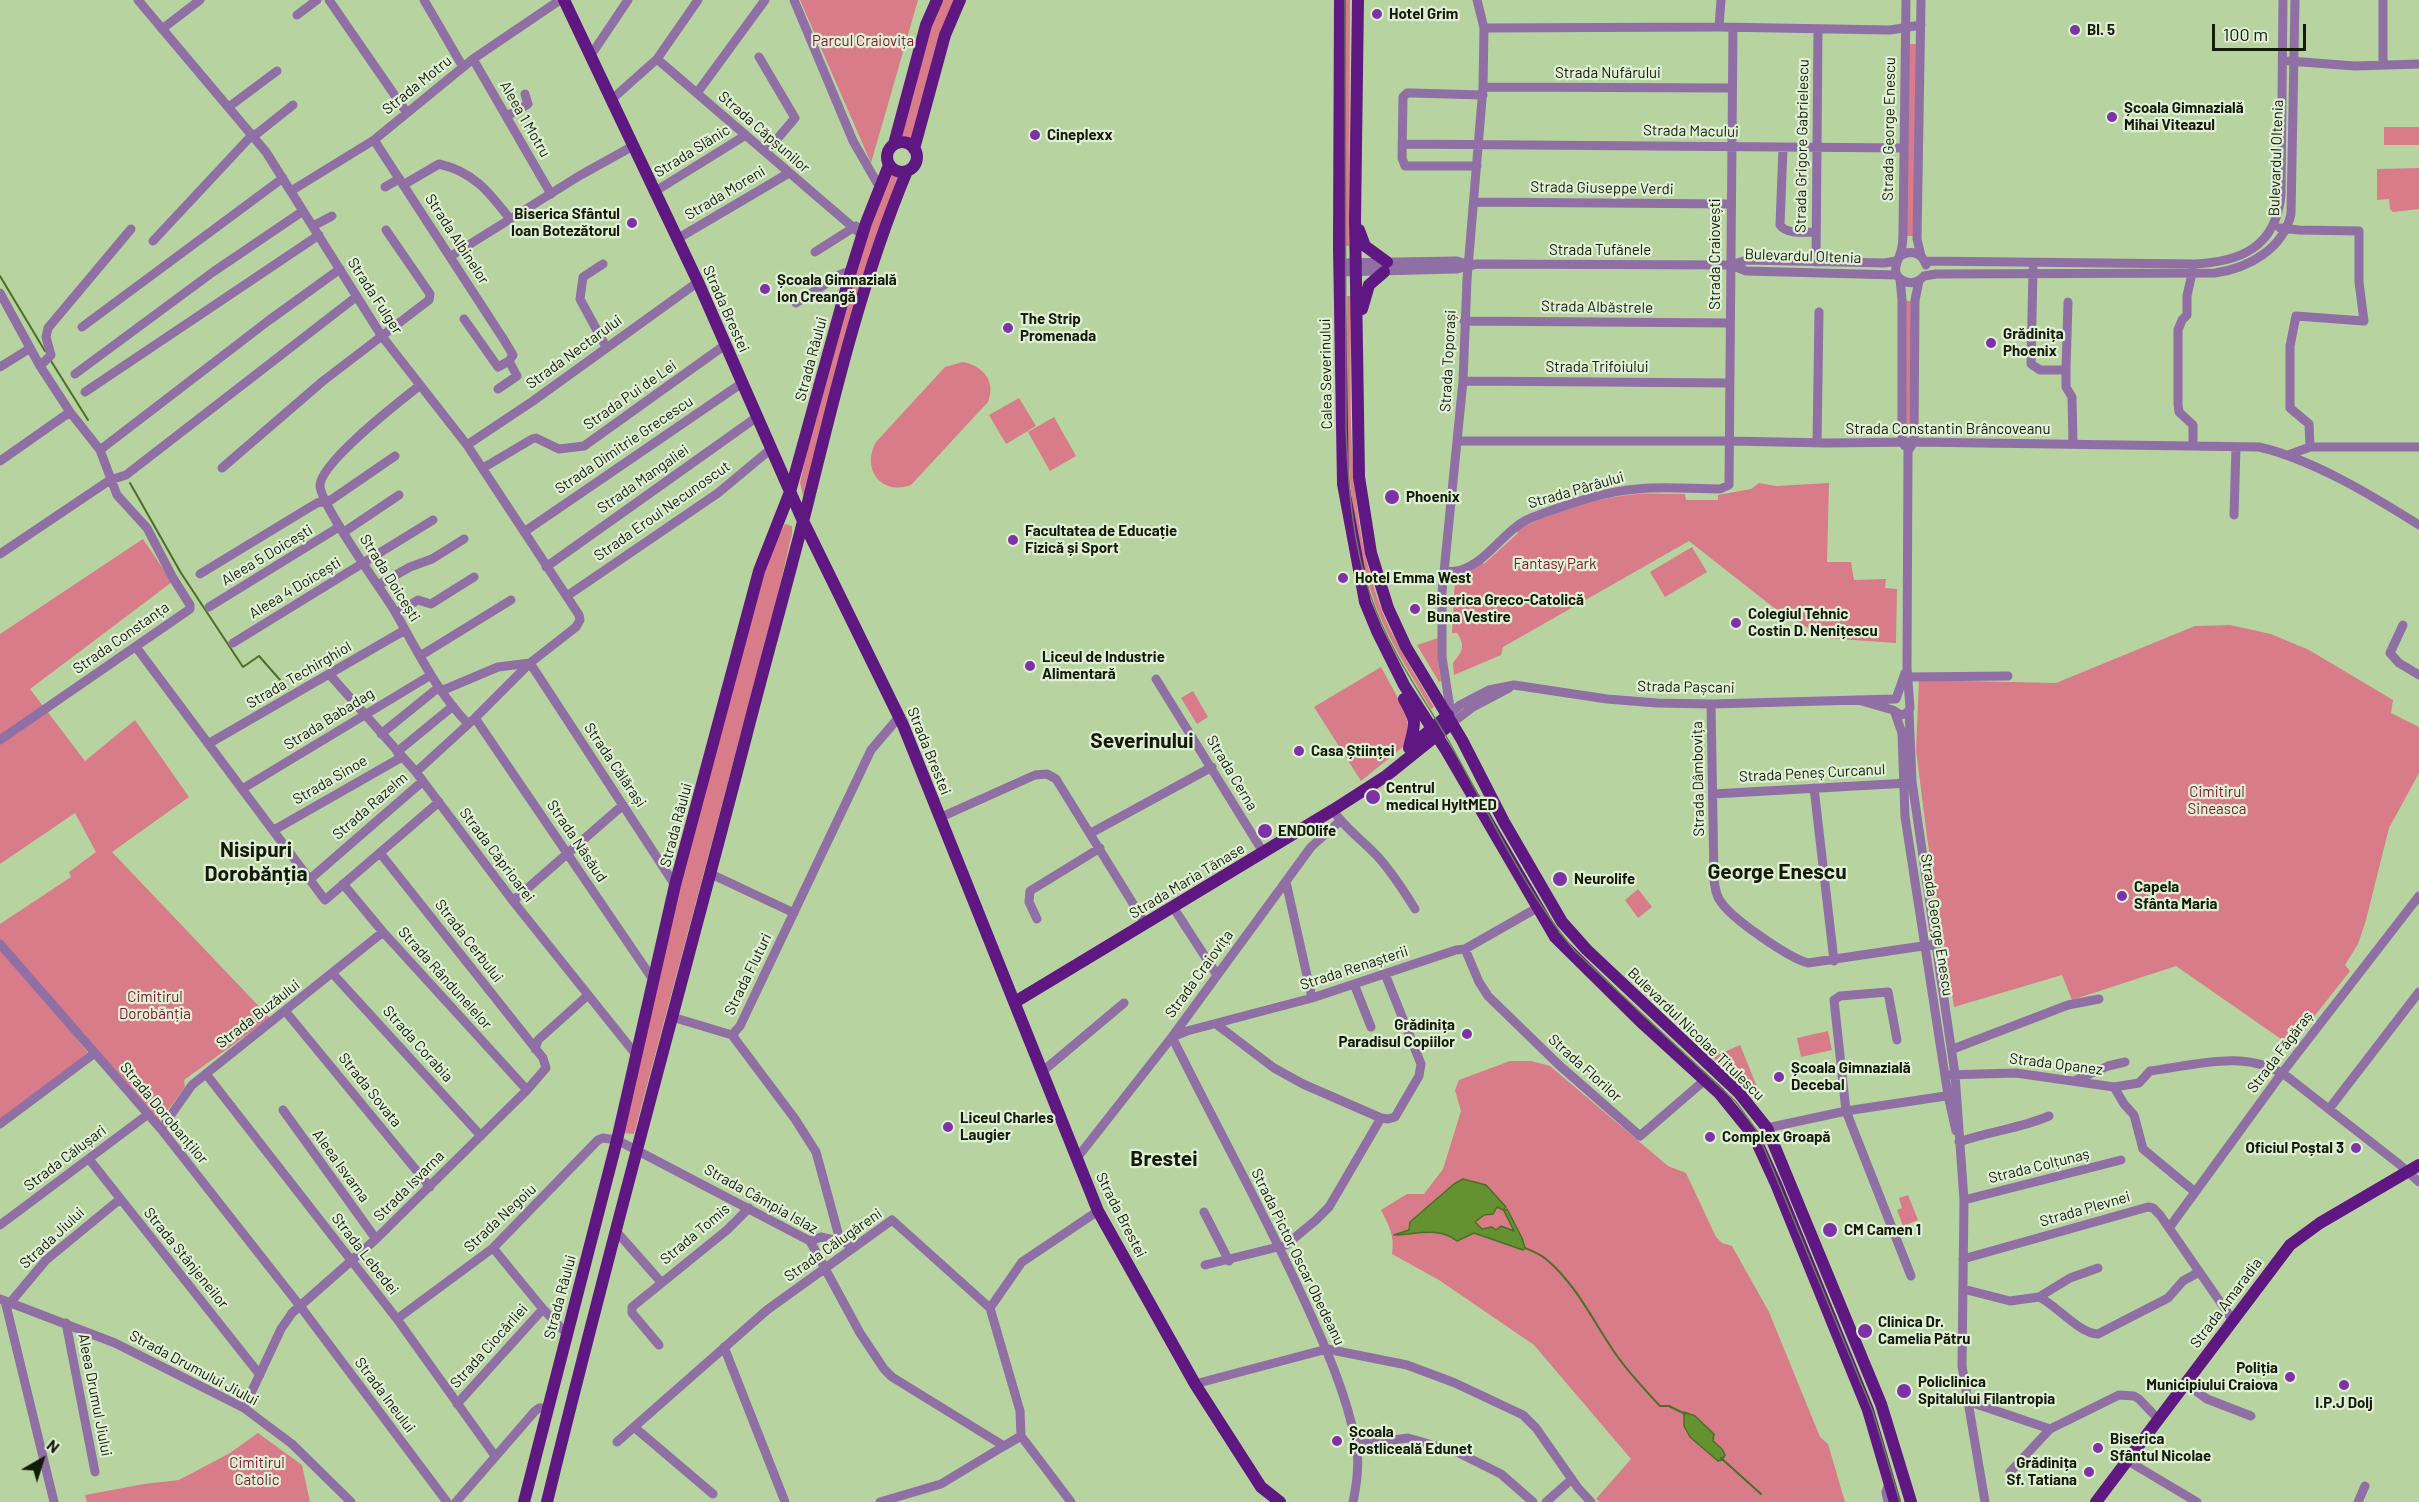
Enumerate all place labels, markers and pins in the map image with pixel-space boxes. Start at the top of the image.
place label: Hotel Grim [1389,5,1458,23]
marker: Hotel Grim [1370,7,1384,21]
place label: Bl. 5 [2087,21,2115,39]
marker: Bl. 5 [2068,23,2082,37]
place label: Școala Gimnazială Mihai Viteazul [2124,99,2244,134]
marker: Școala Gimnazială Mihai Viteazul [2105,110,2119,124]
place label: Cineplexx [1047,126,1112,144]
marker: Cineplexx [1028,128,1042,142]
place label: Biserica Sfântul Ioan Botezătorul [511,205,620,240]
marker: Biserica Sfântul Ioan Botezătorul [625,216,639,230]
place label: Școala Gimnazială Ion Creangă [777,271,897,306]
marker: Școala Gimnazială Ion Creangă [758,282,772,296]
place label: The Strip Promenada [1020,310,1096,345]
marker: The Strip Promenada [1001,321,1015,335]
place label: Grădinița Phoenix [2003,325,2064,360]
marker: Grădinița Phoenix [1984,336,1998,350]
marker: Phoenix [1383,488,1401,506]
place label: Phoenix [1406,488,1460,506]
place label: Facultatea de Educație Fizică și Sport [1025,522,1177,557]
marker: Facultatea de Educație Fizică și Sport [1006,533,1020,547]
place label: Hotel Emma West [1355,569,1471,587]
marker: Hotel Emma West [1336,571,1350,585]
place label: Biserica Greco-Catolică Buna Vestire [1427,591,1584,626]
marker: Biserica Greco-Catolică Buna Vestire [1408,602,1422,616]
place label: Colegiul Tehnic Costin D. Nenițescu [1748,605,1878,640]
marker: Colegiul Tehnic Costin D. Nenițescu [1729,616,1743,630]
place label: Liceul de Industrie Alimentară [1042,648,1165,683]
marker: Liceul de Industrie Alimentară [1023,659,1037,673]
place label: Casa Științei [1311,742,1395,760]
marker: Casa Științei [1292,744,1306,758]
place label: Centrul medical HyltMED [1386,779,1497,814]
marker: Centrul medical HyltMED [1364,788,1382,806]
marker: ENDOlife [1256,822,1274,840]
place label: ENDOlife [1278,822,1336,840]
marker: Neurolife [1551,870,1569,888]
place label: Neurolife [1574,870,1635,888]
place label: Capela Sfânta Maria [2134,878,2218,913]
marker: Capela Sfânta Maria [2115,889,2129,903]
place label: Grădinița Paradisul Copiilor [1339,1016,1455,1051]
marker: Grădinița Paradisul Copiilor [1460,1027,1474,1041]
place label: Școala Gimnazială Decebal [1791,1059,1911,1094]
marker: Școala Gimnazială Decebal [1772,1070,1786,1084]
place label: Liceul Charles Laugier [960,1109,1054,1144]
marker: Liceul Charles Laugier [941,1120,955,1134]
place label: Complex Groapă [1722,1128,1831,1146]
marker: Complex Groapă [1703,1130,1717,1144]
place label: Oficiul Poștal 3 [2246,1139,2344,1157]
marker: Oficiul Poștal 3 [2349,1141,2363,1155]
marker: CM Camen 1 [1821,1221,1839,1239]
place label: CM Camen 1 [1844,1221,1921,1239]
place label: Clinica Dr. Camelia Pătru [1878,1313,1970,1348]
marker: Clinica Dr. Camelia Pătru [1856,1322,1874,1340]
place label: Poliția Municipiului Craiova [2146,1359,2278,1394]
marker: Poliția Municipiului Craiova [2283,1370,2297,1384]
place label: Policlinica Spitalului Filantropia [1918,1373,2055,1408]
marker: I.P.J Dolj [2337,1378,2351,1392]
marker: Policlinica Spitalului Filantropia [1895,1382,1913,1400]
place label: I.P.J Dolj [2315,1394,2373,1412]
place label: Școala Postliceală Edunet [1349,1423,1472,1458]
place label: Biserica Sfântul Nicolae [2110,1430,2211,1465]
marker: Școala Postliceală Edunet [1330,1434,1344,1448]
marker: Biserica Sfântul Nicolae [2091,1441,2105,1455]
place label: Grădinița Sf. Tatiana [2006,1454,2077,1489]
marker: Grădinița Sf. Tatiana [2082,1465,2096,1479]

